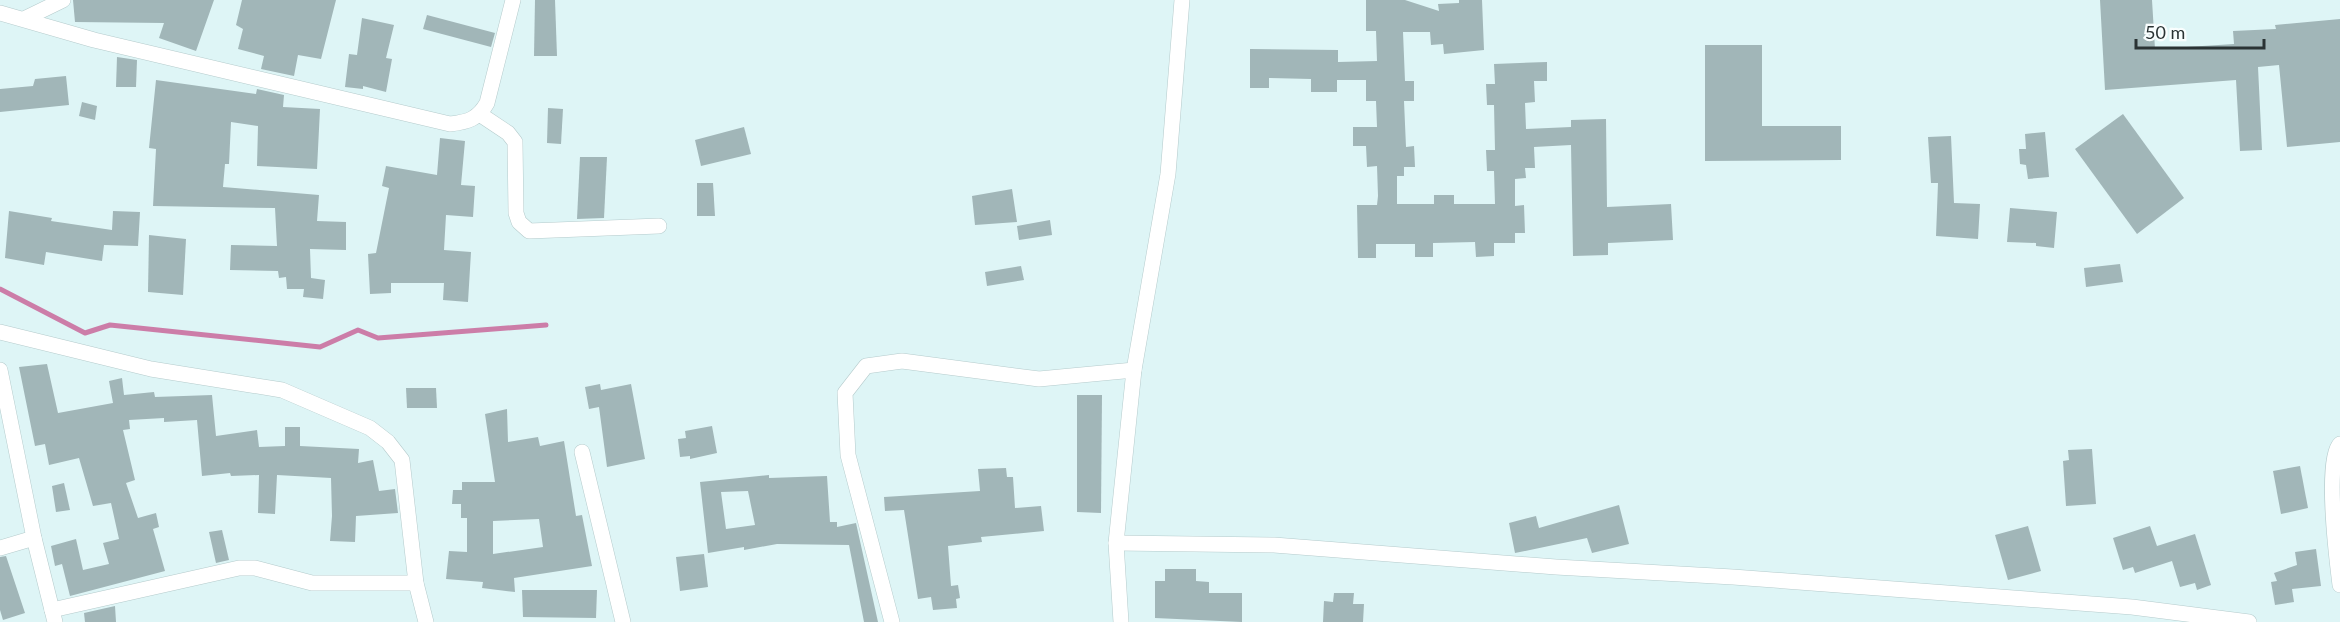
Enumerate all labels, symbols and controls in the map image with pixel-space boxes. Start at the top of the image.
scale bar [2136,12,2264,50]
text: 50 m [2145,21,2185,43]

